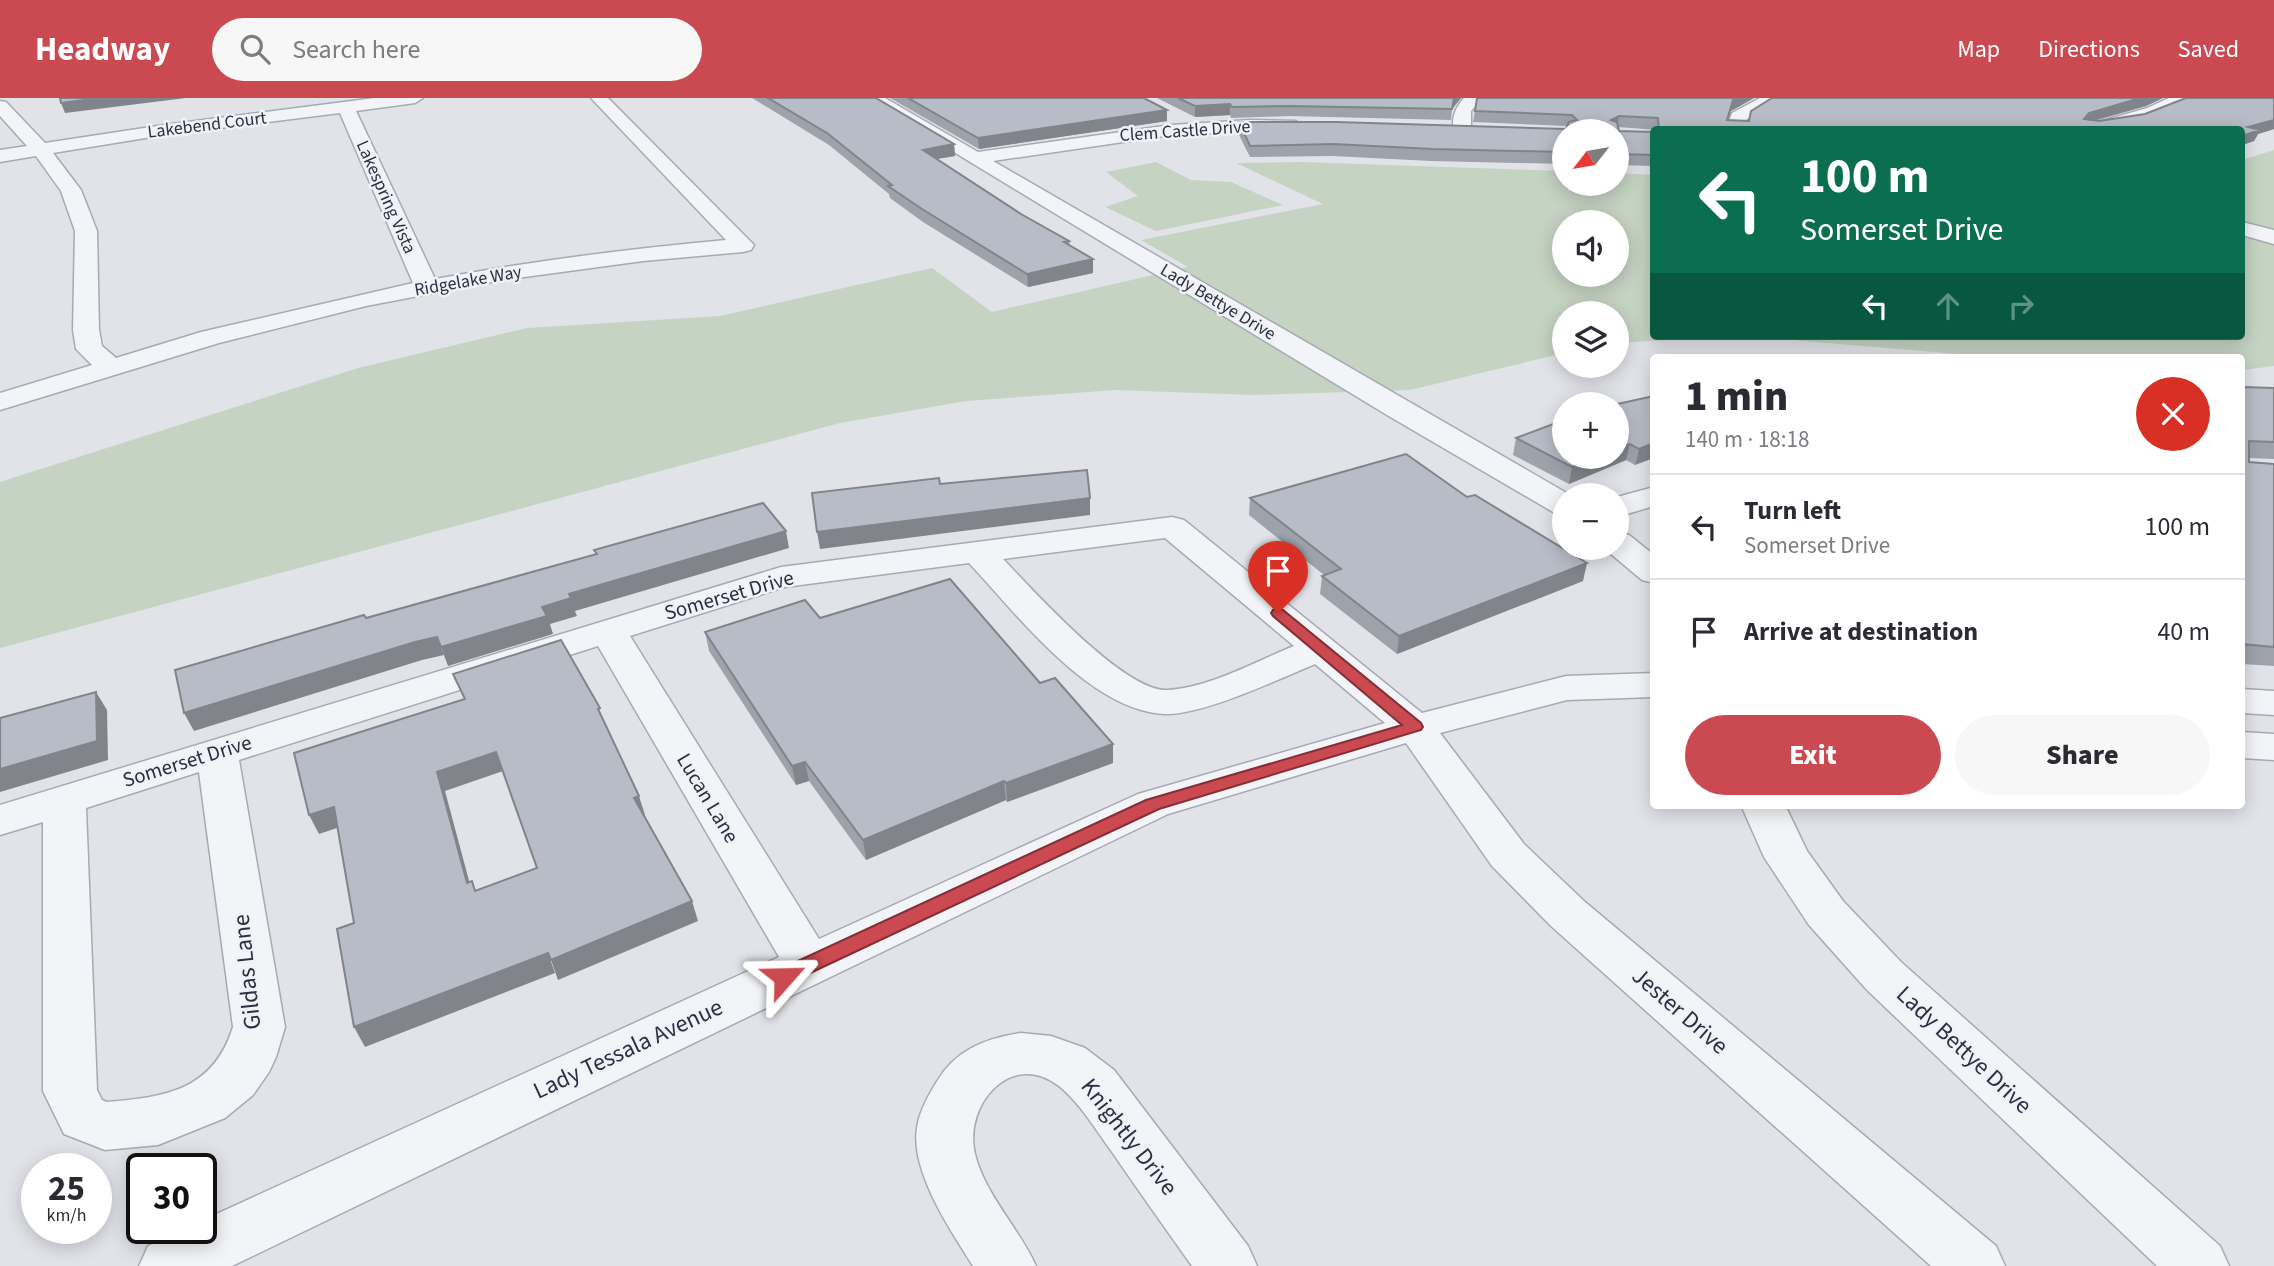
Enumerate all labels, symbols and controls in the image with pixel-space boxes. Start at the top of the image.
search box [212,18,702,81]
text: Headway [35,26,170,73]
icon: search [236,30,274,68]
text: Search here [292,31,420,68]
text: Map [1957,32,2000,67]
text: Directions [2038,32,2140,67]
text: Saved [2178,32,2239,67]
street label: Lakebend Court [146,105,268,145]
street label: Clem Castle Drive [1119,114,1251,148]
north arrow [1552,119,1629,196]
map controls [1552,119,1629,560]
street label: Lakespring Vista [350,136,422,258]
text: 100 m [1800,142,1929,212]
icon: left [1685,154,1776,245]
text: Somerset Drive [1800,207,2003,253]
button: sound [1552,210,1629,287]
street label: Lady Bettye Drive [1155,258,1281,346]
street label: Ridgelake Way [412,259,524,303]
icon: left [1856,287,1894,325]
icon: ahead [1929,287,1967,325]
icon: right [2002,287,2040,325]
button: layers [1552,301,1629,378]
text: 1 min [1685,367,1788,427]
button: close [2136,377,2210,451]
button: + [1552,392,1629,469]
text: 140 m · 18:18 [1685,423,1809,456]
button: − [1552,483,1629,560]
text: Turn left [1744,492,1841,529]
icon: left [1685,508,1723,546]
text: 100 m [2144,508,2210,545]
text: Somerset Drive [1744,529,1890,562]
pin [1248,541,1308,613]
icon: arrive [1259,552,1297,590]
street label: Somerset Drive [661,562,797,628]
icon: arrive [1685,613,1723,651]
text: Arrive at destination [1744,613,1978,650]
text: 40 m [2157,613,2210,650]
button: Exit [1685,715,1941,795]
button: Share [1955,715,2210,795]
street label: Somerset Drive [119,727,255,795]
street label: Lucan Lane [669,748,747,848]
street label: Gildas Lane [224,913,270,1031]
position arrow [747,940,821,1014]
street label: Jester Drive [1624,959,1736,1063]
street label: Lady Bettye Drive [1888,978,2040,1122]
street label: Lady Tessala Avenue [527,990,729,1108]
street label: Knightly Drive [1072,1071,1186,1203]
speed limit sign: 30 [126,1153,217,1244]
text: 25 [48,1164,85,1214]
text: km/h [47,1203,86,1228]

